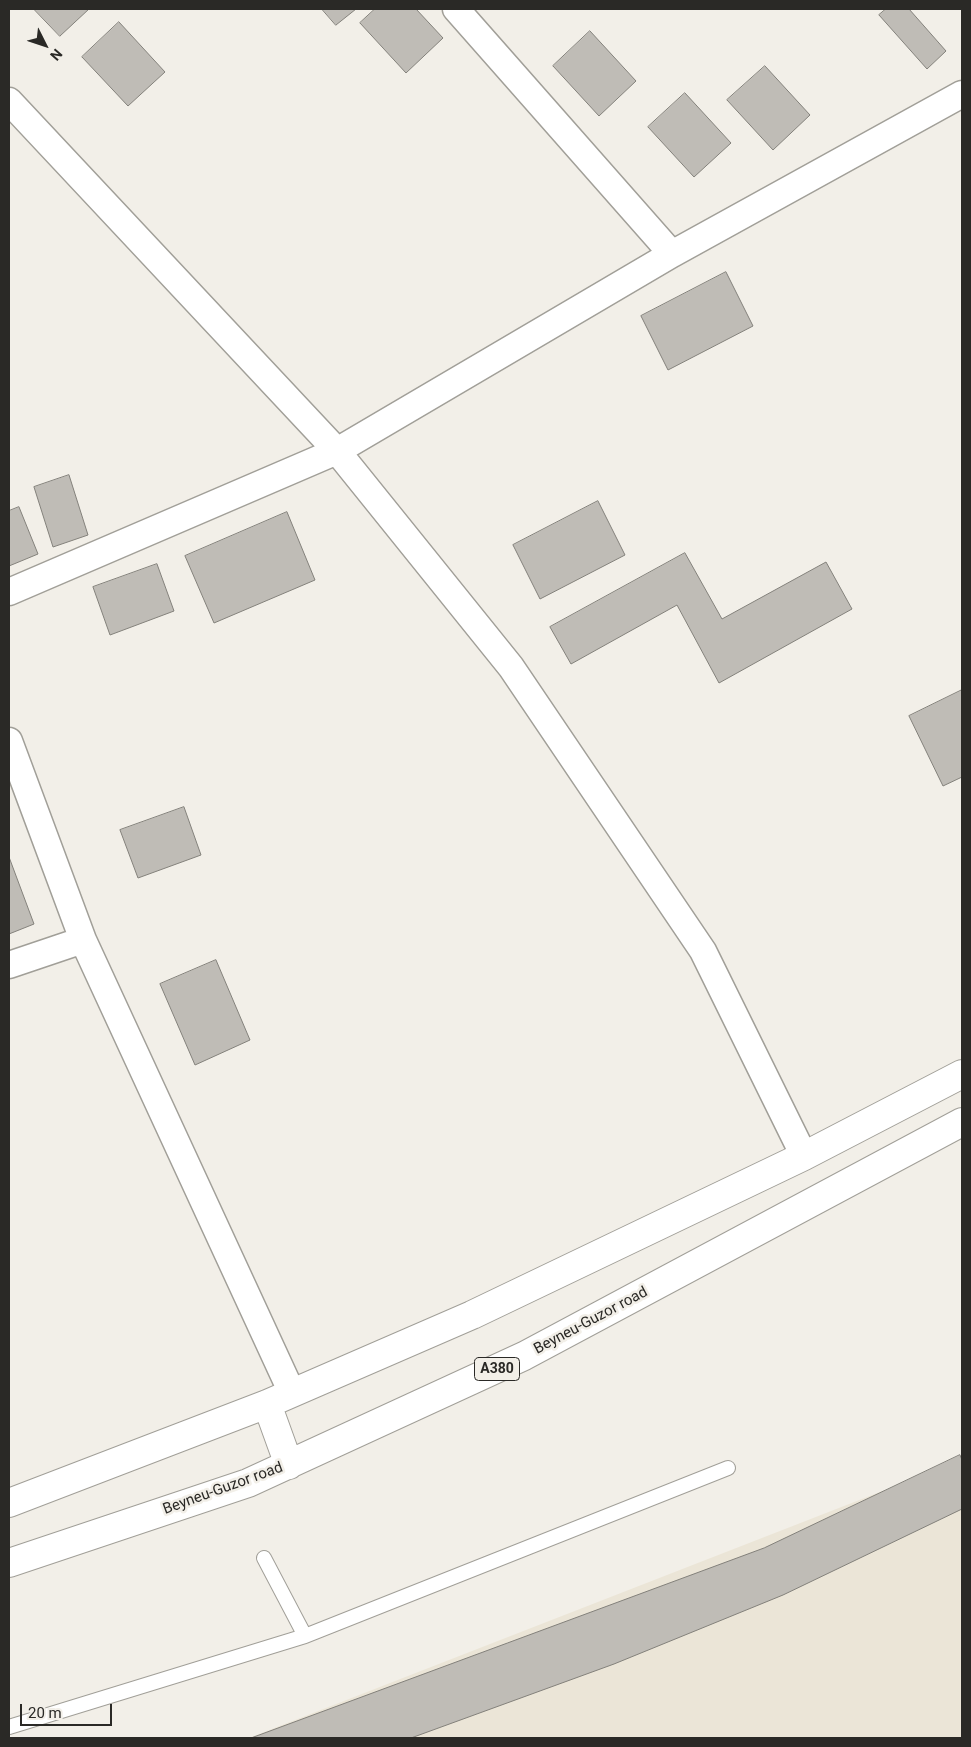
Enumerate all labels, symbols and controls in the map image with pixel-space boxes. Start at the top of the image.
north arrow [20,20,70,70]
text: N [47,46,66,64]
street label: Beyneu-Guzor road [531,1283,651,1359]
road number: A380 [474,1358,520,1380]
street label: Beyneu-Guzor road [161,1459,285,1519]
scale bar [22,1694,115,1726]
text: 20 m [28,1704,62,1722]

